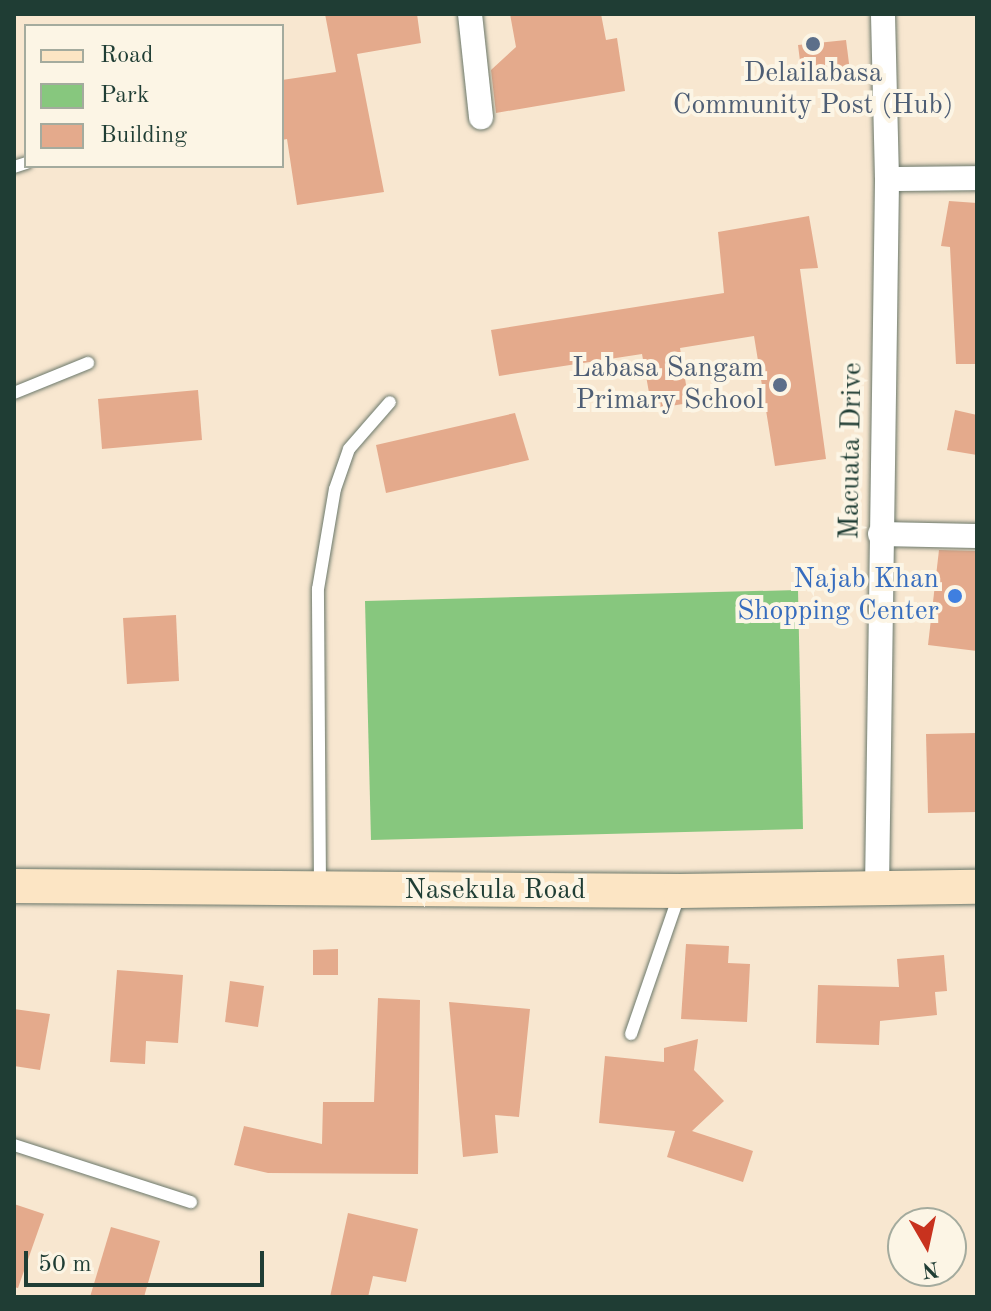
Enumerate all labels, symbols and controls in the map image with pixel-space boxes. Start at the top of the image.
legend [24,24,284,168]
marker: Delailabasa Community Post (Hub) [804,35,822,53]
text: Road [100,44,153,68]
place label: Delailabasa Community Post (Hub) [673,57,953,123]
text: Park [100,84,149,108]
text: Building [100,124,187,148]
place label: Labasa Sangam Primary School [572,352,764,418]
street label: Macuata Drive [834,362,870,540]
marker: Labasa Sangam Primary School [771,376,789,394]
place label: Najab Khan Shopping Center [737,563,939,629]
marker: Najab Khan Shopping Center [946,587,964,605]
street label: Nasekula Road [404,874,586,908]
north arrow [887,1207,967,1287]
scale bar [28,1235,268,1285]
text: 50 m [38,1253,92,1277]
text: N [920,1257,940,1281]

